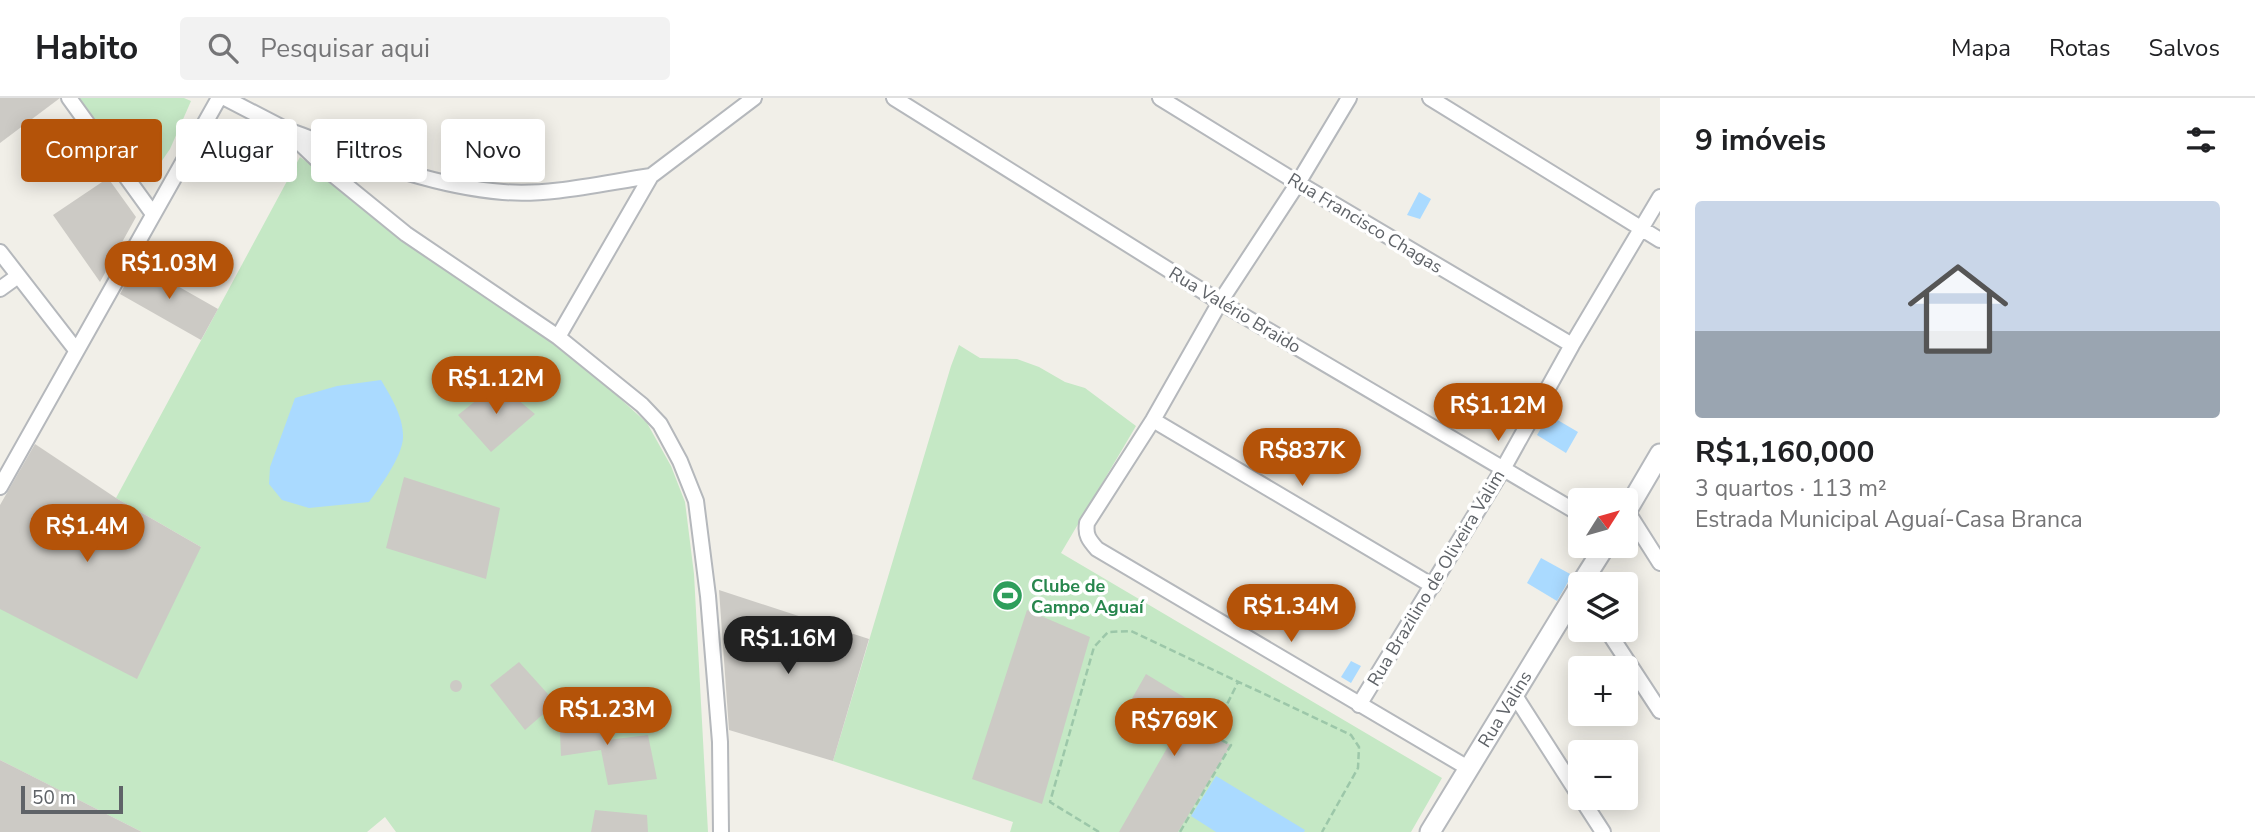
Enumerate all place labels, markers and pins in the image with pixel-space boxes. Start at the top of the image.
pin: R$1.03M [104,242,234,301]
pin: R$1.12M [431,356,561,416]
pin: R$1.12M [1433,384,1563,443]
pin: R$837K [1245,428,1359,488]
pin: R$1.4M [30,504,144,564]
place label: Clube de Campo Aguaí [1031,574,1145,619]
sports icon: Clube de Campo Aguaí [991,579,1025,613]
pin: R$1.34M [1226,584,1356,644]
pin: R$1.16M [723,616,853,676]
pin: R$1.23M [542,688,672,747]
pin: R$769K [1117,698,1231,758]

